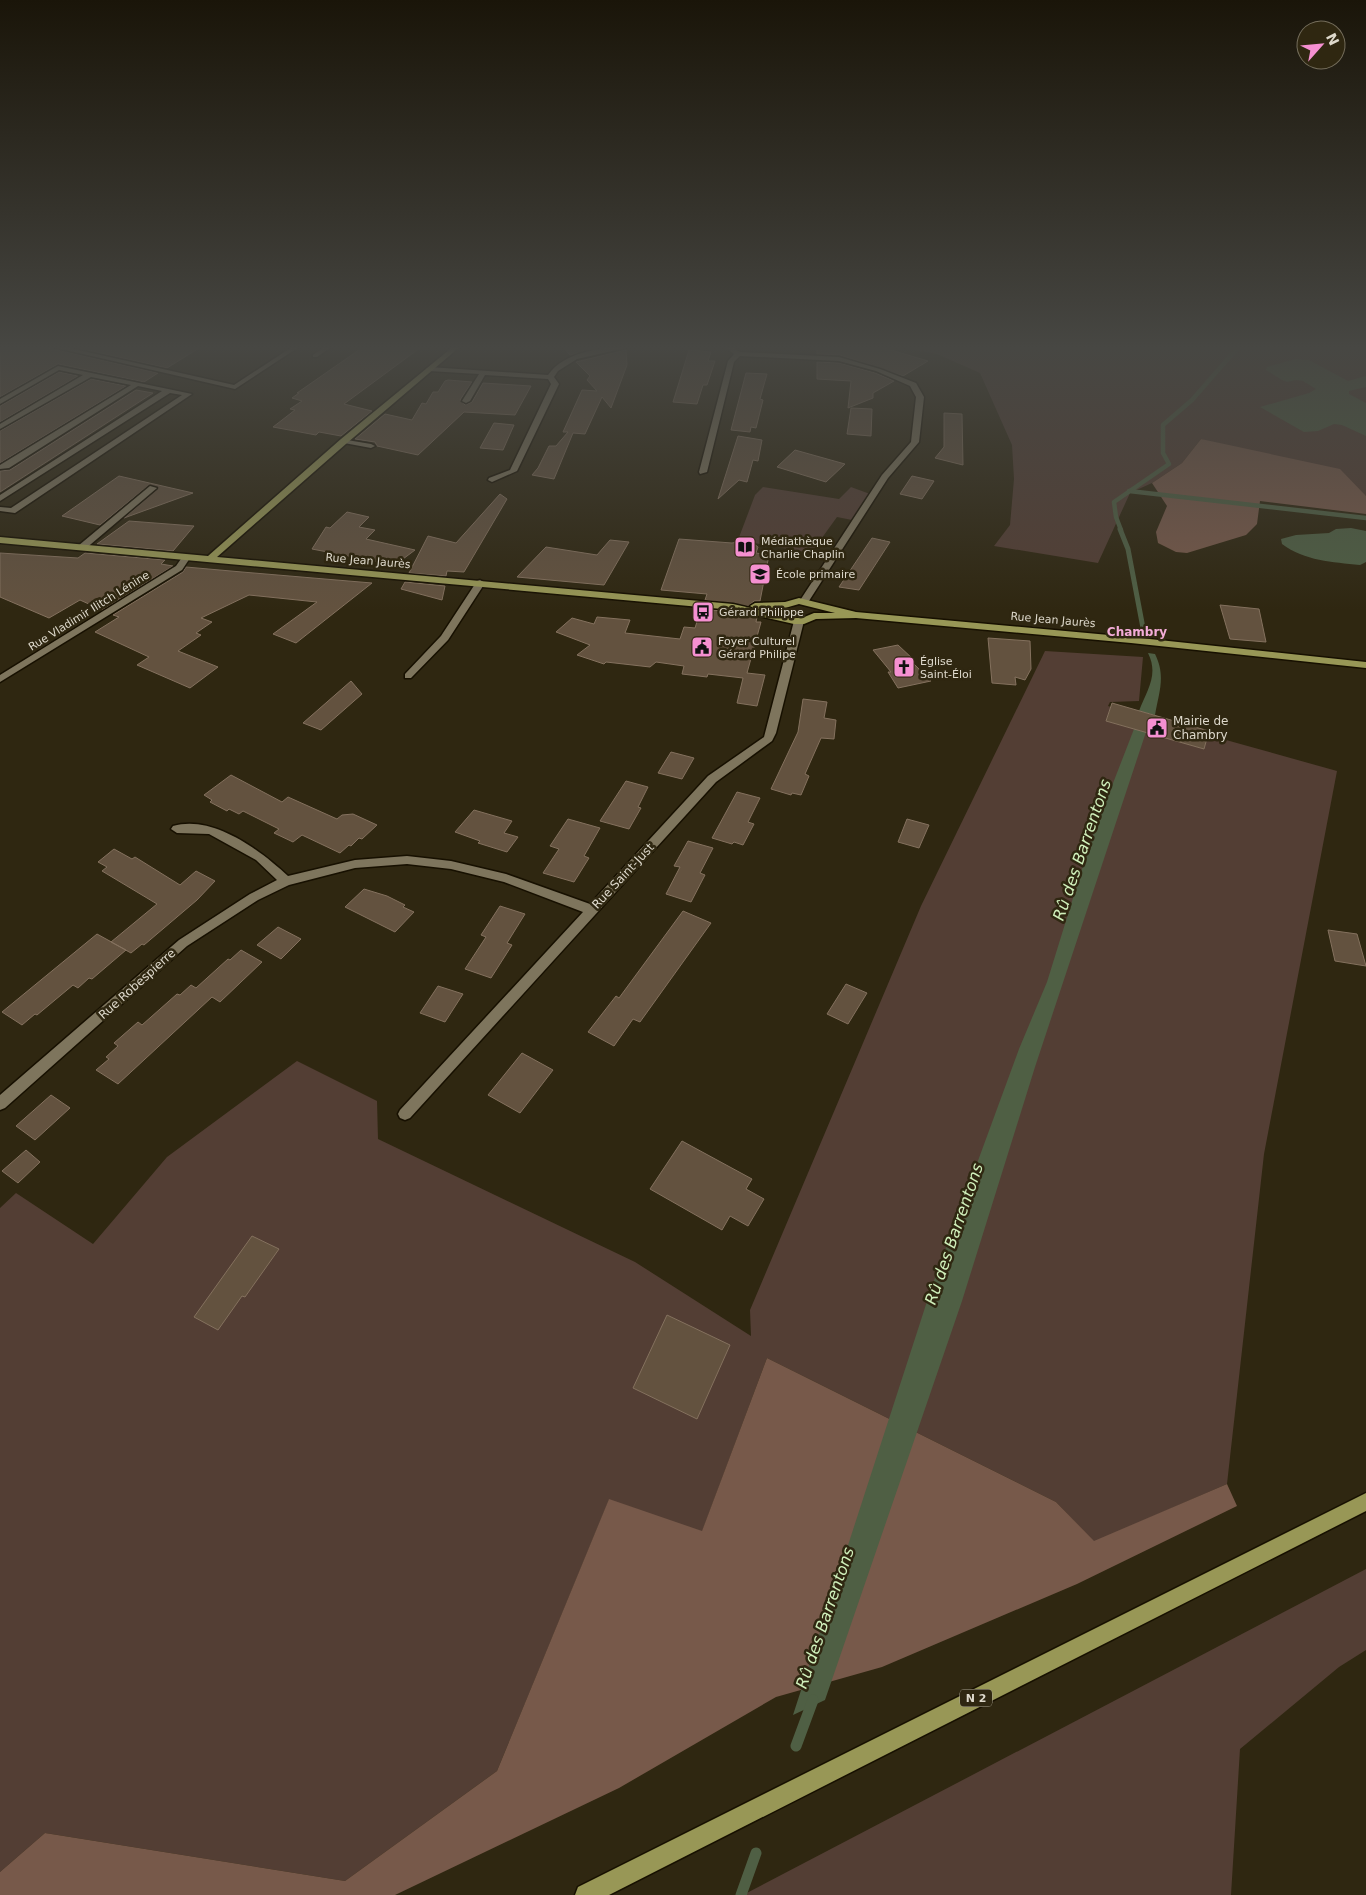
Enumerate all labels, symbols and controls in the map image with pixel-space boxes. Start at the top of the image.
north arrow [1296,20,1346,70]
text: N [1323,30,1342,48]
library icon: Médiathèque Charlie Chaplin [733,535,757,559]
place label: Médiathèque Charlie Chaplin [761,535,845,561]
street label: Rue Jean Jaurès [325,551,411,571]
school or university icon: École primaire [748,562,772,586]
street label: Rue Vladimir Ilitch Lénine [26,568,152,654]
place label: École primaire [776,568,855,581]
bus stop icon: Gérard Philippe [691,600,715,624]
place label: Gérard Philippe [719,606,804,619]
street label: Rue Jean Jaurès [1010,610,1096,630]
district label: Chambry [1107,625,1167,639]
public building icon: Foyer Culturel Gérard Philipe [690,635,714,659]
place label: Foyer Culturel Gérard Philipe [718,635,796,661]
church icon: Église Saint-Éloi [892,655,916,679]
place label: Église Saint-Éloi [920,655,972,681]
place label: Mairie de Chambry [1173,714,1229,742]
public building icon: Mairie de Chambry [1145,716,1169,740]
water label: Rû des Barrentons [1049,777,1115,923]
street label: Rue Saint-Just [589,840,657,912]
street label: Rue Robespierre [96,946,178,1022]
water label: Rû des Barrentons [921,1161,987,1307]
water label: Rû des Barrentons [792,1545,858,1691]
road number: N 2 [960,1690,992,1706]

